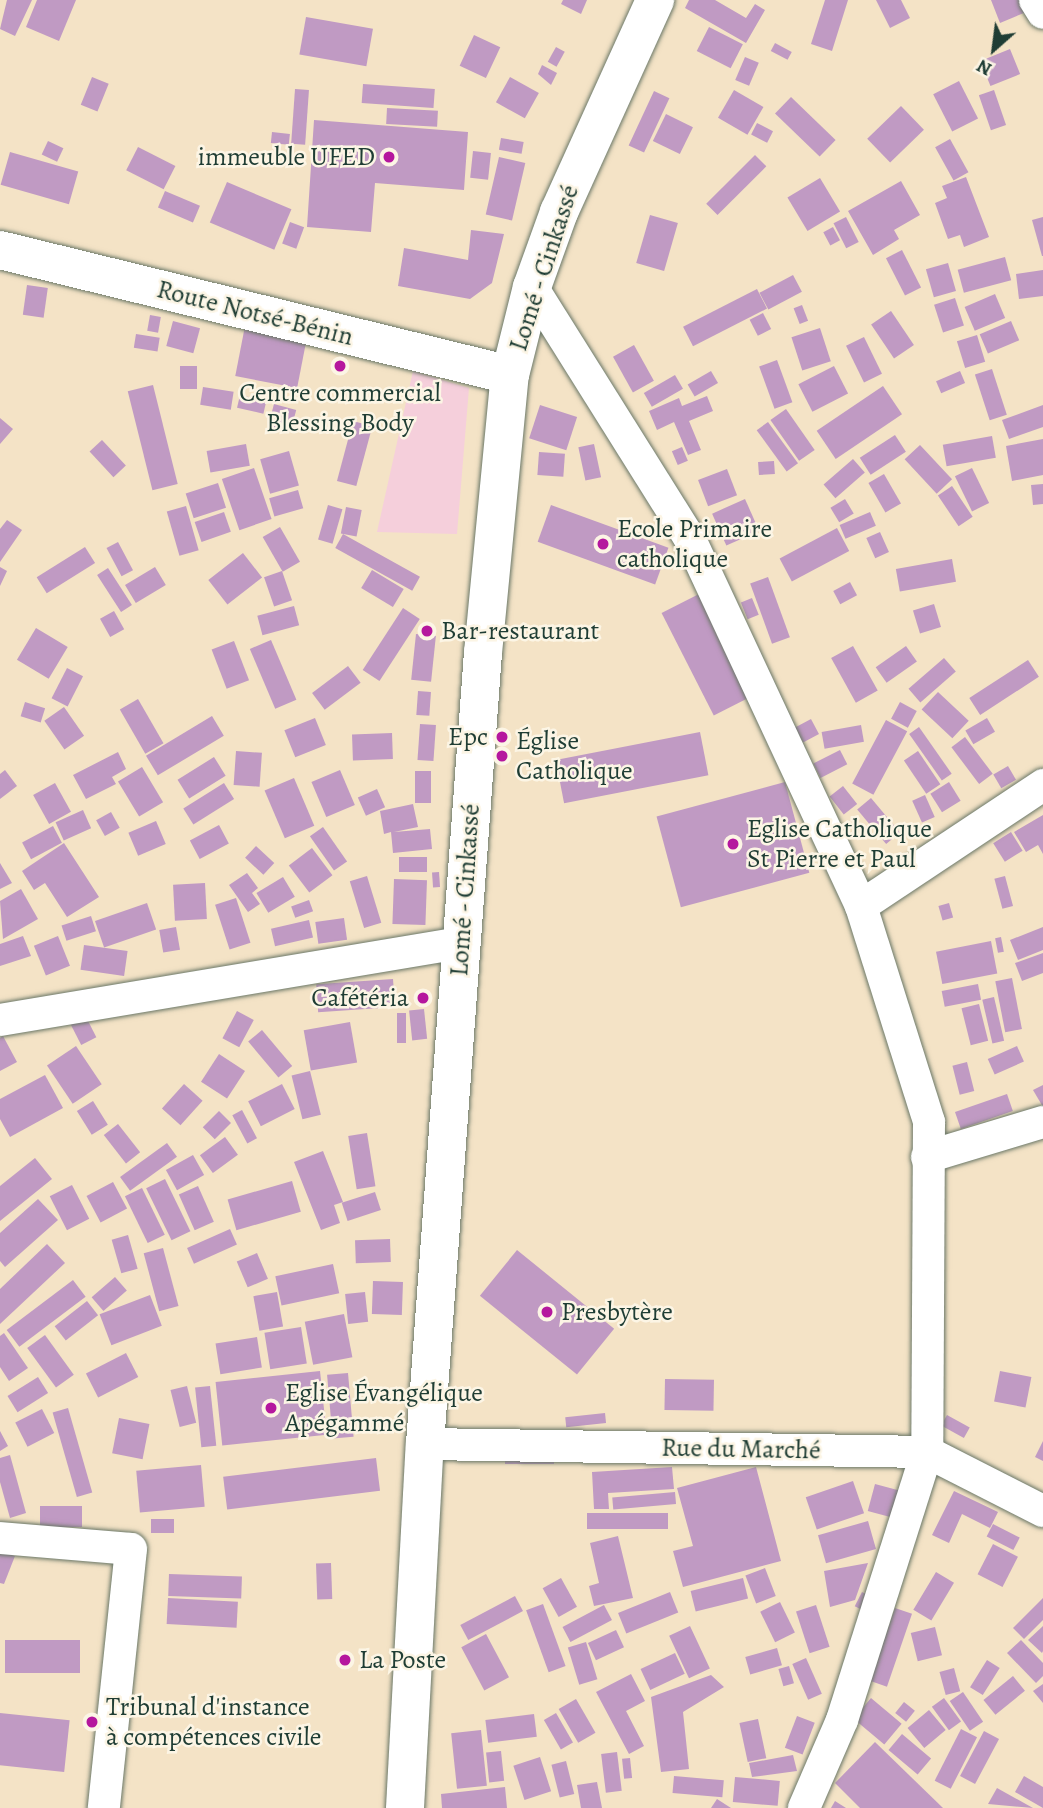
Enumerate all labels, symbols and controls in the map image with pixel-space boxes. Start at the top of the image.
north arrow [959,14,1029,84]
text: N [972,53,996,82]
place label: immeuble UFED [198,141,375,173]
marker: immeuble UFED [381,149,397,165]
street label: Lomé - Cinkassé [502,180,586,356]
street label: Route Notsé-Bénin [154,274,356,352]
marker: Centre commercial Blessing Body [332,358,348,374]
place label: Centre commercial Blessing Body [239,377,441,438]
place label: Ecole Primaire catholique [617,513,772,574]
marker: Ecole Primaire catholique [595,536,611,552]
place label: Bar-restaurant [441,615,599,647]
marker: Bar-restaurant [419,623,435,639]
place label: Epc [448,721,488,753]
place label: Église Catholique [516,725,633,786]
marker: Epc [494,729,510,745]
marker: Église Catholique [494,748,510,764]
street label: Lomé - Cinkassé [443,802,487,978]
place label: Eglise Catholique St Pierre et Paul [747,813,932,874]
marker: Eglise Catholique St Pierre et Paul [725,836,741,852]
place label: Cafétéria [311,982,409,1014]
marker: Cafétéria [415,990,431,1006]
place label: Presbytère [561,1296,673,1328]
marker: Presbytère [539,1304,555,1320]
place label: Eglise Évangélique Apégammé [285,1377,483,1438]
marker: Eglise Évangélique Apégammé [263,1400,279,1416]
street label: Rue du Marché [661,1432,821,1466]
place label: La Poste [359,1644,446,1676]
marker: La Poste [337,1652,353,1668]
place label: Tribunal d'instance à compétences civile [106,1691,321,1752]
marker: Tribunal d'instance à compétences civile [84,1714,100,1730]

